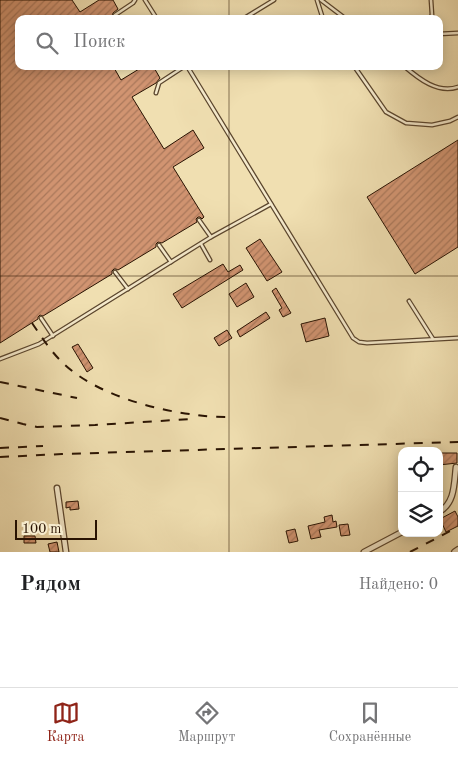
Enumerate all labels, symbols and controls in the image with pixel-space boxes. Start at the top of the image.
search box [15,15,443,70]
icon: search [33,29,61,57]
text: Поиск [73,33,125,52]
map controls [398,447,443,537]
button: locate [398,447,443,492]
button: layers [398,492,443,537]
scale bar [15,517,98,540]
text: 100 m [22,522,61,536]
text: Рядом [20,574,81,595]
text: Найдено: 0 [359,577,438,593]
tab: Карта [47,699,85,746]
tab: Маршрут [178,699,235,746]
tab: Сохранённые [329,699,411,746]

